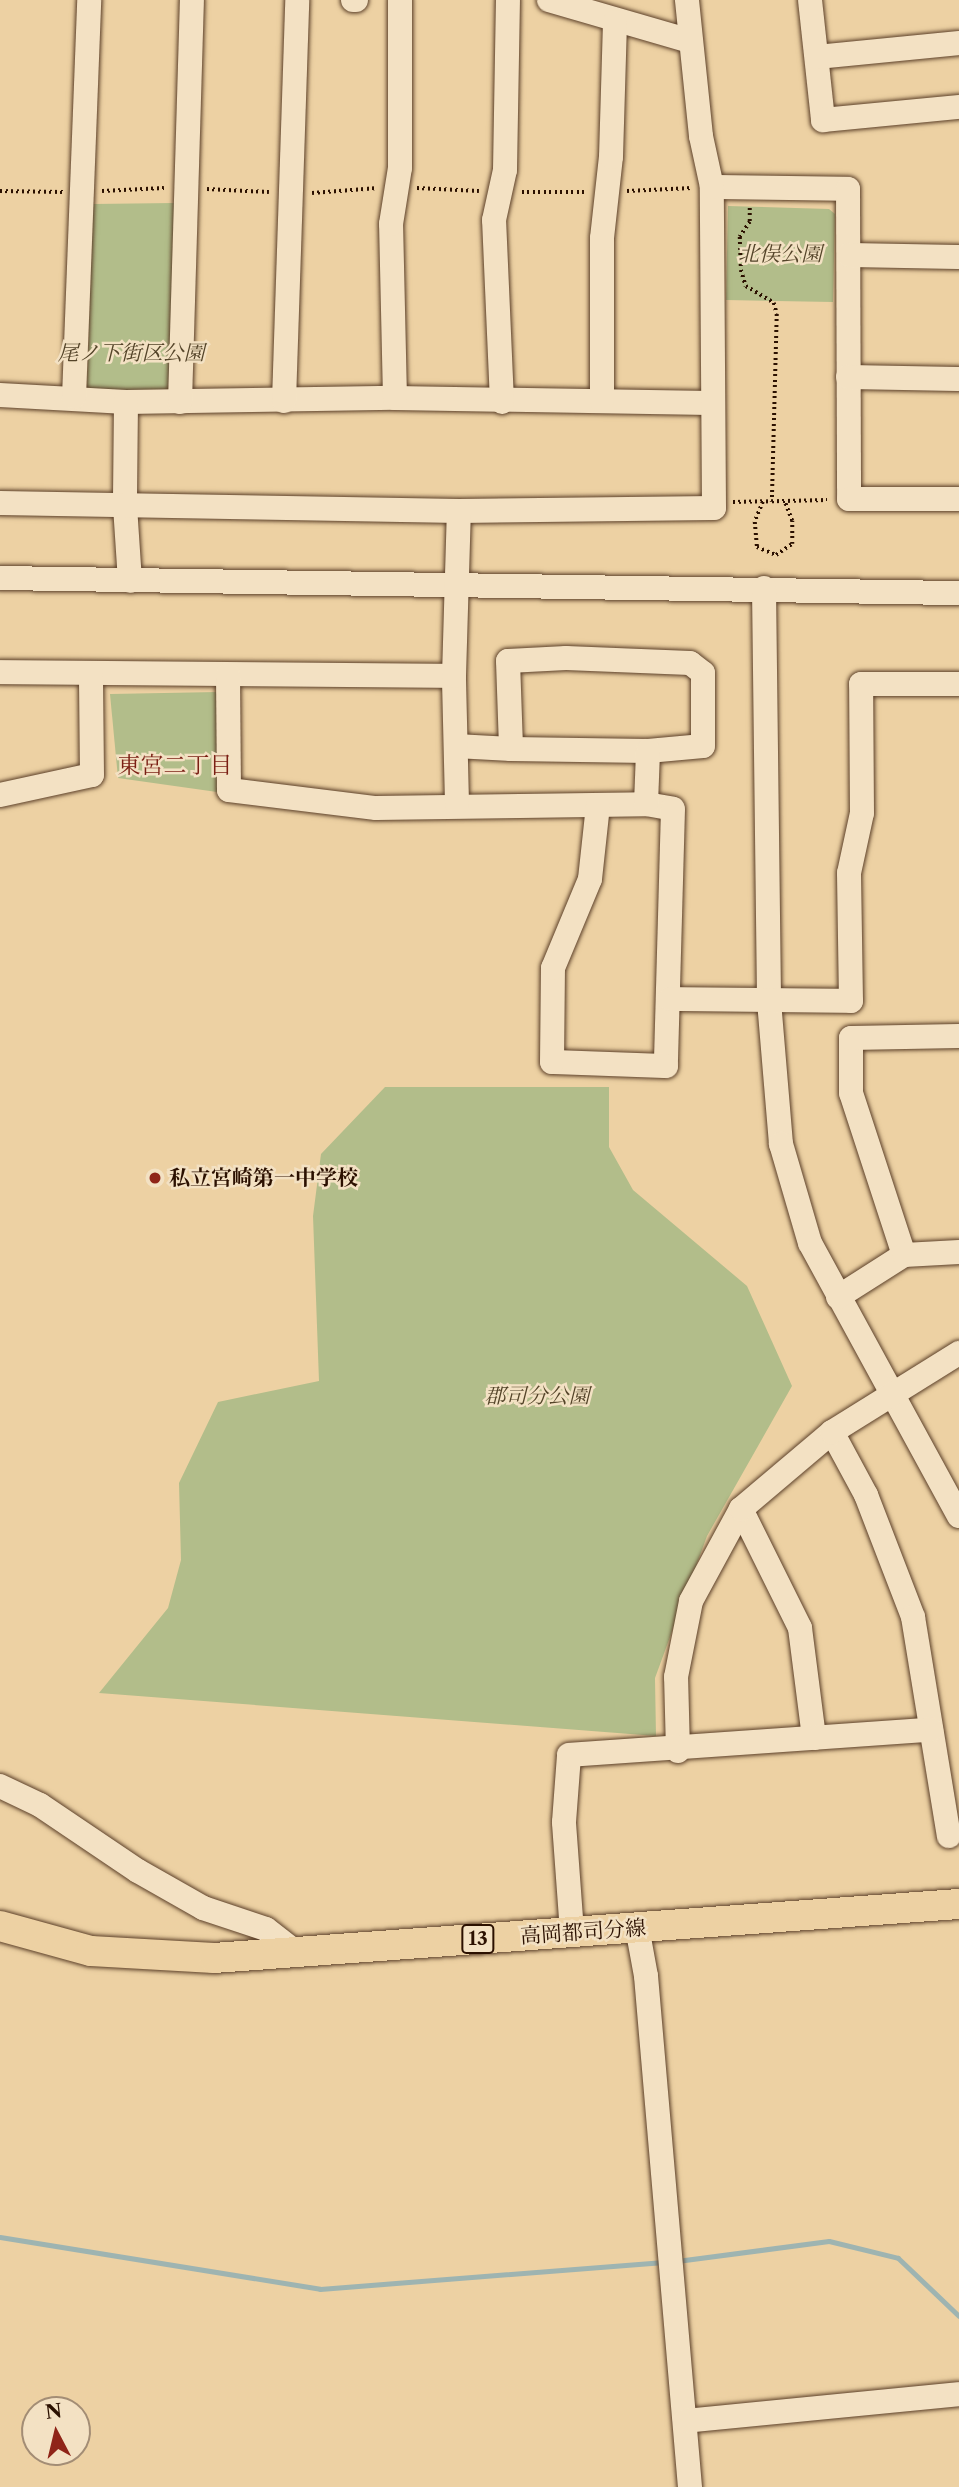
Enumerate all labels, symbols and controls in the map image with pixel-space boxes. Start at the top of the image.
park label: 北俣公園 [738,241,822,267]
park label: 尾ノ下街区公園 [58,340,204,366]
district label: 東宮二丁目 [118,751,232,779]
place label: 私立宮崎第一中学校 [169,1165,358,1191]
marker: 私立宮崎第一中学校 [147,1170,163,1186]
park label: 郡司分公園 [485,1383,589,1409]
street label: 高岡都司分線 [519,1915,647,1949]
road number: 13 [461,1924,496,1954]
north arrow [21,2396,91,2466]
text: N [44,2399,63,2424]

